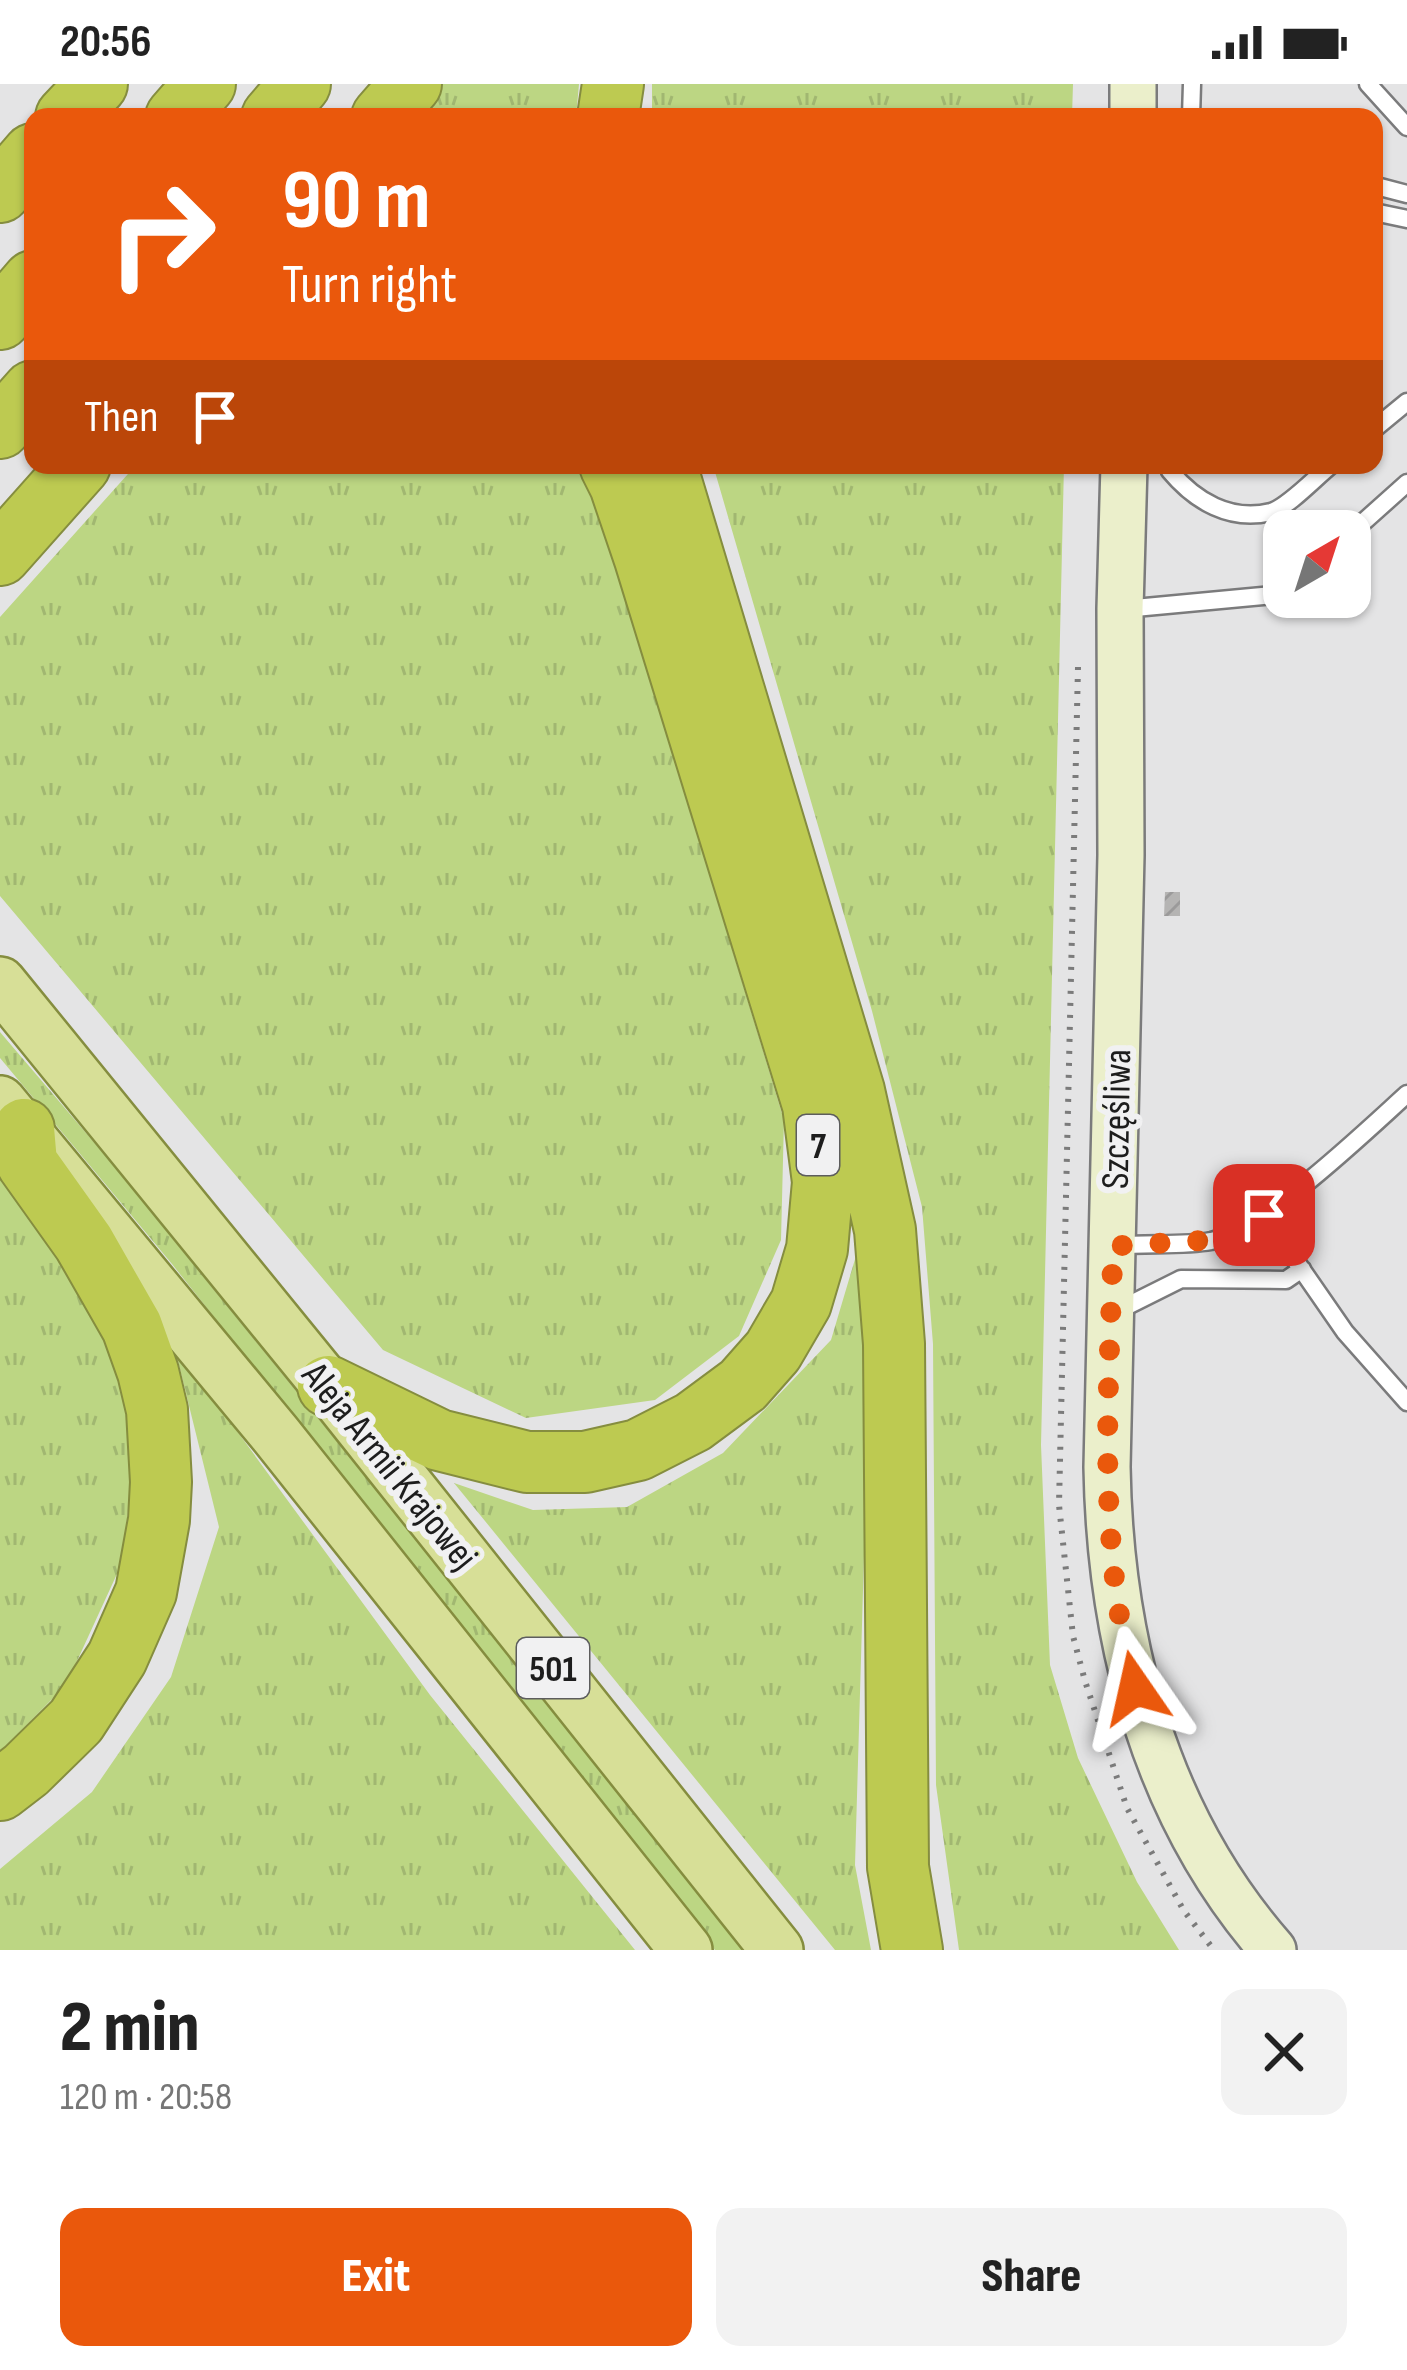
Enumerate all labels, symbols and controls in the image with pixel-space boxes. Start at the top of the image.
text: 20:56 [60,15,152,70]
text: 90 m [282,151,431,252]
icon: right [84,156,240,312]
text: Turn right [282,253,457,318]
icon: arrive [182,384,248,450]
text: Then [84,390,158,445]
north arrow [1263,510,1371,618]
map controls [1263,510,1371,618]
street label: Szczęśliwa [1093,1049,1142,1190]
road number: 7 [797,1115,839,1175]
pin [1213,1164,1315,1266]
icon: arrive [1231,1182,1297,1248]
street label: Aleja Armii Krajowej [291,1353,487,1580]
position arrow [1072,1625,1198,1751]
road number: 501 [517,1638,589,1698]
text: 2 min [60,1985,200,2072]
button: close [1221,1989,1347,2115]
text: 120 m · 20:58 [60,2074,232,2121]
button: Exit [60,2208,692,2346]
button: Share [716,2208,1347,2346]

